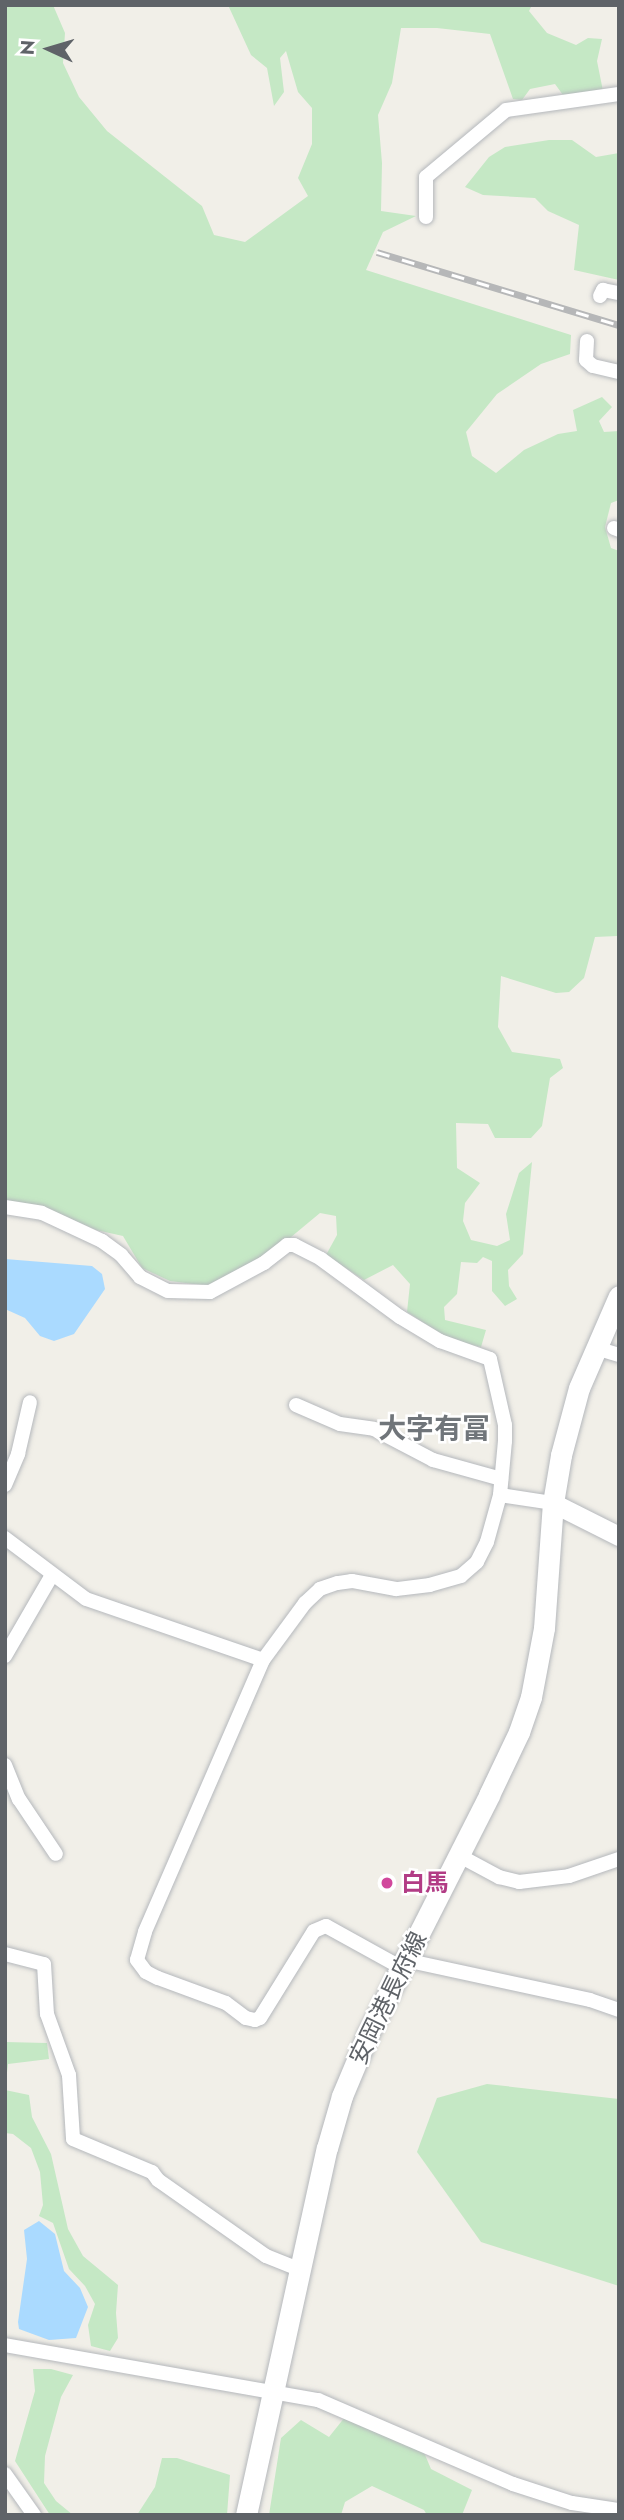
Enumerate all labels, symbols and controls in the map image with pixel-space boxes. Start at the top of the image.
north arrow [14,14,84,84]
text: N [14,39,42,56]
district label: 大字有冨 [378,1412,490,1446]
place label: 白馬 [401,1869,449,1897]
marker: 白馬 [379,1875,395,1891]
street label: 安岡港長府線 [343,1927,433,2069]

